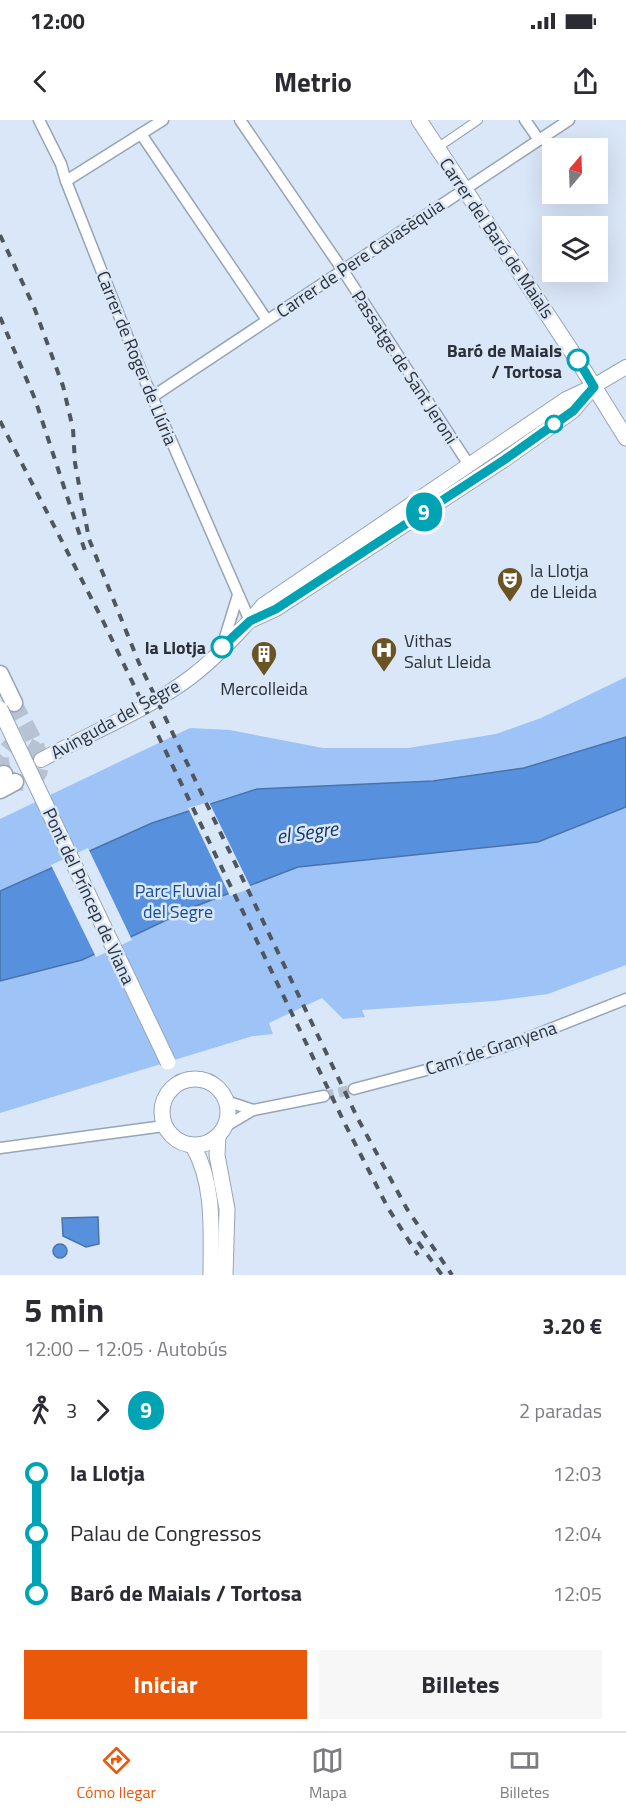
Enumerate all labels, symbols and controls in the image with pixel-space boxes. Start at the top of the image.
text: 12:00 [30,4,85,38]
text: Metrio [274,61,352,102]
icon: back [24,65,57,98]
icon: share [569,65,602,98]
north arrow [542,138,608,204]
map controls [542,138,608,282]
street label: Carrer del Baró de Maials [433,152,561,324]
street label: Carrer de Pere Cavasèquia [271,192,449,324]
button: layers [542,216,608,282]
street label: Carrer de Roger de Llúria [90,267,184,449]
street label: Passatge de Sant Jeroni [345,285,465,449]
place label: Baró de Maials / Tortosa [447,337,562,385]
marker: Baró de Maials / Tortosa [567,349,589,371]
unlabelled marker [545,415,563,433]
line badge: 9 [404,492,444,532]
text: 9 [418,496,430,528]
place label: la Llotja de Lleida [530,557,597,605]
theatre icon: la Llotja de Lleida [495,565,525,603]
place label: Vithas Salut Lleida [404,627,491,675]
place label: la Llotja [145,634,206,661]
hospital icon: Vithas Salut Lleida [369,635,399,673]
marker: la Llotja [211,636,233,658]
building icon: Mercolleida [249,639,279,677]
street label: Avinguda del Segre [46,672,184,766]
place label: Mercolleida [220,675,308,702]
street label: Pont del Príncep de Viana [36,803,142,989]
water label: el Segre [274,812,342,852]
park label: Parc Fluvial del Segre [135,877,221,925]
street label: Camí de Granyena [422,1014,560,1082]
text: 5 min [24,1285,104,1335]
text: 3.20 € [542,1309,602,1343]
text: 12:00 – 12:05 · Autobús [24,1333,227,1364]
icon: walk [24,1394,57,1427]
icon: forward [86,1394,119,1427]
text: 9 [140,1394,152,1426]
text: 3 [66,1395,77,1426]
text: 2 paradas [519,1395,602,1426]
text: la Llotja [70,1456,145,1490]
text: 12:03 [553,1458,602,1489]
text: Palau de Congressos [70,1516,261,1550]
text: 12:04 [553,1518,602,1549]
text: Baró de Maials / Tortosa [70,1576,302,1610]
text: 12:05 [553,1578,602,1609]
button: Iniciar [24,1650,307,1719]
button: Billetes [319,1650,602,1719]
tab: Cómo llegar [76,1744,156,1804]
tab: Mapa [309,1744,347,1804]
tab: Billetes [500,1744,550,1804]

